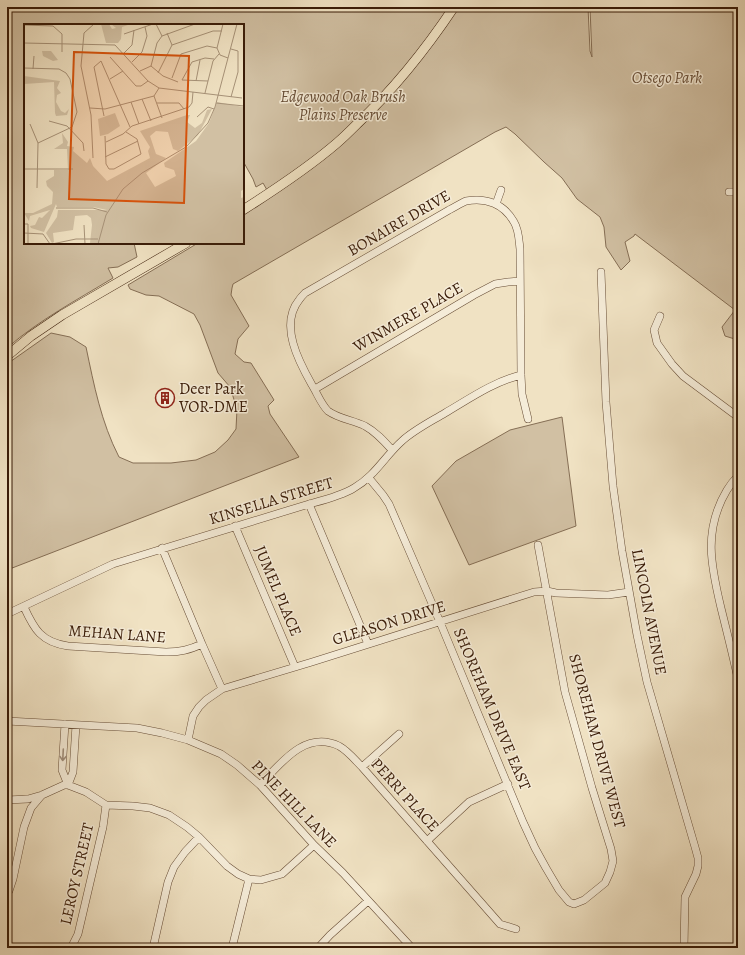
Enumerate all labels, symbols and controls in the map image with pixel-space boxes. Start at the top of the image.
inset map [24,24,244,244]
park label: Otsego Park [632,67,702,89]
park label: Edgewood Oak Brush Plains Preserve [280,86,406,126]
street label: BONAIRE DRIVE [343,185,455,261]
street label: WINMERE PLACE [348,277,467,358]
place label: Deer Park VOR-DME [178,378,248,418]
building icon: Deer Park VOR-DME [154,387,176,409]
street label: KINSELLA STREET [206,472,336,530]
street label: JUMEL PLACE [249,542,307,640]
street label: LINCOLN AVENUE [626,547,672,677]
street label: GLEASON DRIVE [330,595,448,651]
street label: MEHAN LANE [67,620,167,648]
street label: SHOREHAM DRIVE EAST [448,625,536,794]
street label: SHOREHAM DRIVE WEST [563,651,631,831]
one-way arrow [59,748,66,761]
street label: PERRI PLACE [366,753,444,837]
street label: PINE HILL LANE [246,755,342,853]
street label: LEROY STREET [55,821,99,927]

